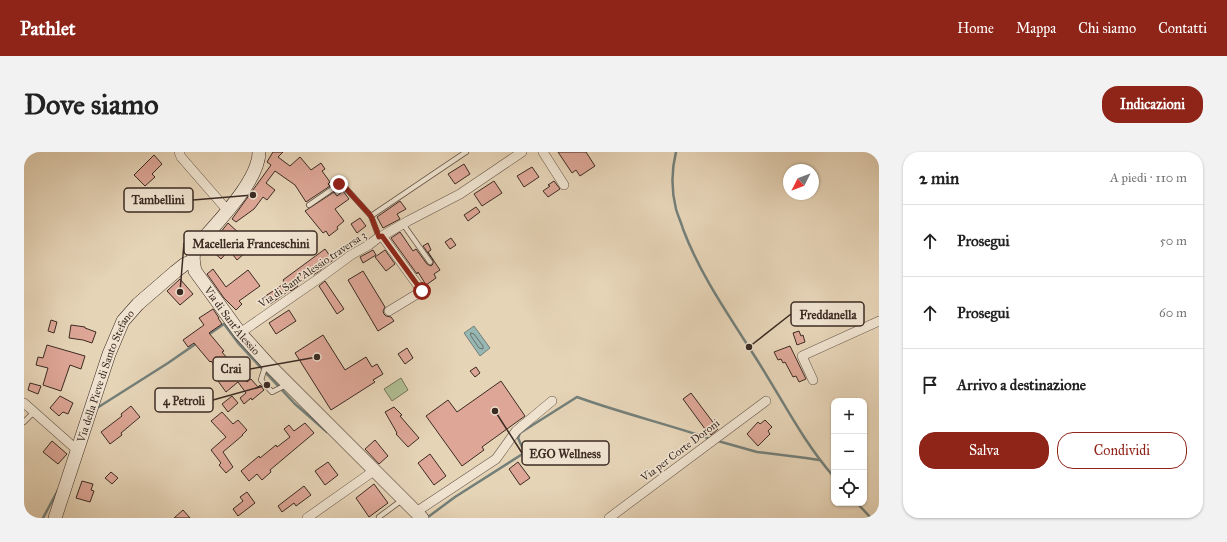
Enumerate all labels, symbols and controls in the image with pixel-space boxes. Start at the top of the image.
text: Pathlet [20,17,76,40]
text: Home [957,20,994,37]
text: Mappa [1016,20,1056,37]
text: Chi siamo [1078,20,1136,37]
text: Contatti [1158,20,1207,37]
button: Indicazioni [1102,86,1203,123]
text: Dove siamo [24,87,158,122]
north arrow [783,164,819,200]
text: 2 min [919,168,959,189]
text: A piedi · 110 m [1110,170,1187,186]
route end [330,175,348,193]
callout: Tambellini [124,188,193,212]
text: Tambellini [131,193,185,207]
street label: Via di Sant'Alessio traversa 3 [255,228,369,311]
icon: ahead [919,230,941,252]
callout: Macelleria Franceschini [184,231,317,255]
text: Prosegui [957,232,1010,250]
text: 50 m [1160,233,1187,249]
text: Macelleria Franceschini [192,237,310,251]
route start [413,282,431,300]
street label: Via di Sant'Alessio [201,283,263,358]
callout: Freddanella [791,302,864,326]
icon: ahead [919,302,941,324]
text: Prosegui [957,304,1010,322]
text: 60 m [1159,305,1187,321]
street label: Via della Pieve di Santo Stefano [74,307,137,445]
text: Freddanella [799,308,858,322]
callout: Crai [213,357,250,381]
text: Crai [220,362,242,376]
icon: arrive [919,374,941,396]
text: Arrivo a destinazione [957,376,1086,394]
callout: 4 Petroli [155,388,213,412]
text: 4 Petroli [163,394,206,409]
map controls [831,398,867,506]
button: + [831,398,867,434]
street label: Via per Corte Doroni [638,417,722,485]
button: Salva [919,432,1049,469]
button: Condividi [1057,432,1187,469]
button: − [831,434,867,470]
callout: EGO Wellness [522,441,609,465]
text: EGO Wellness [529,447,601,461]
button: locate [831,470,867,506]

